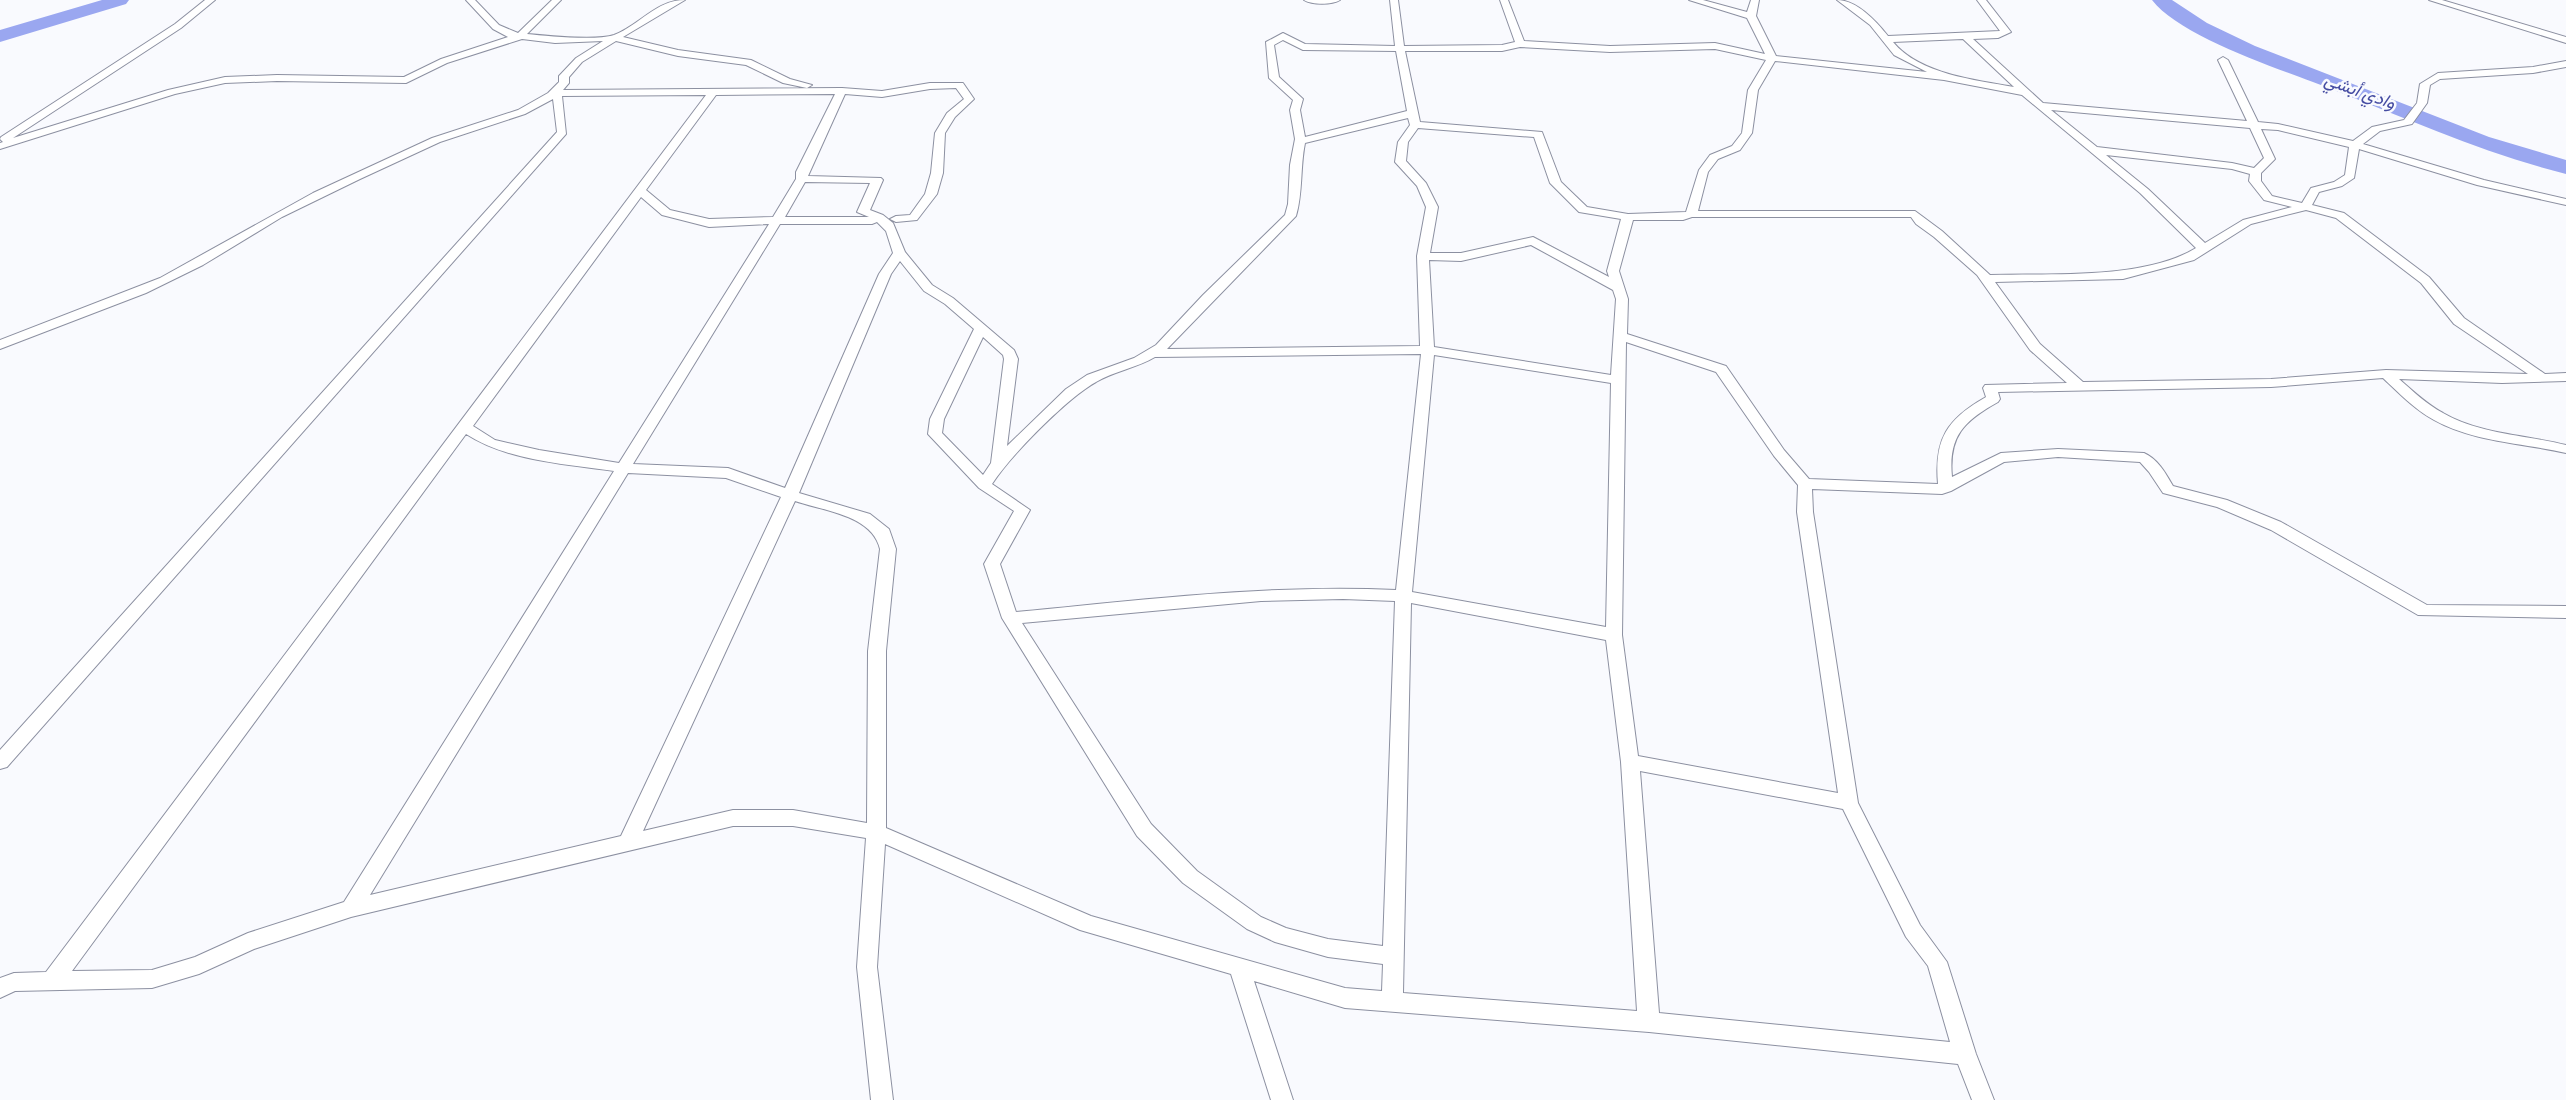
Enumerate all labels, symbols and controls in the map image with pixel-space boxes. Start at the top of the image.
water label: وادي أبشي [2320,66,2399,118]

